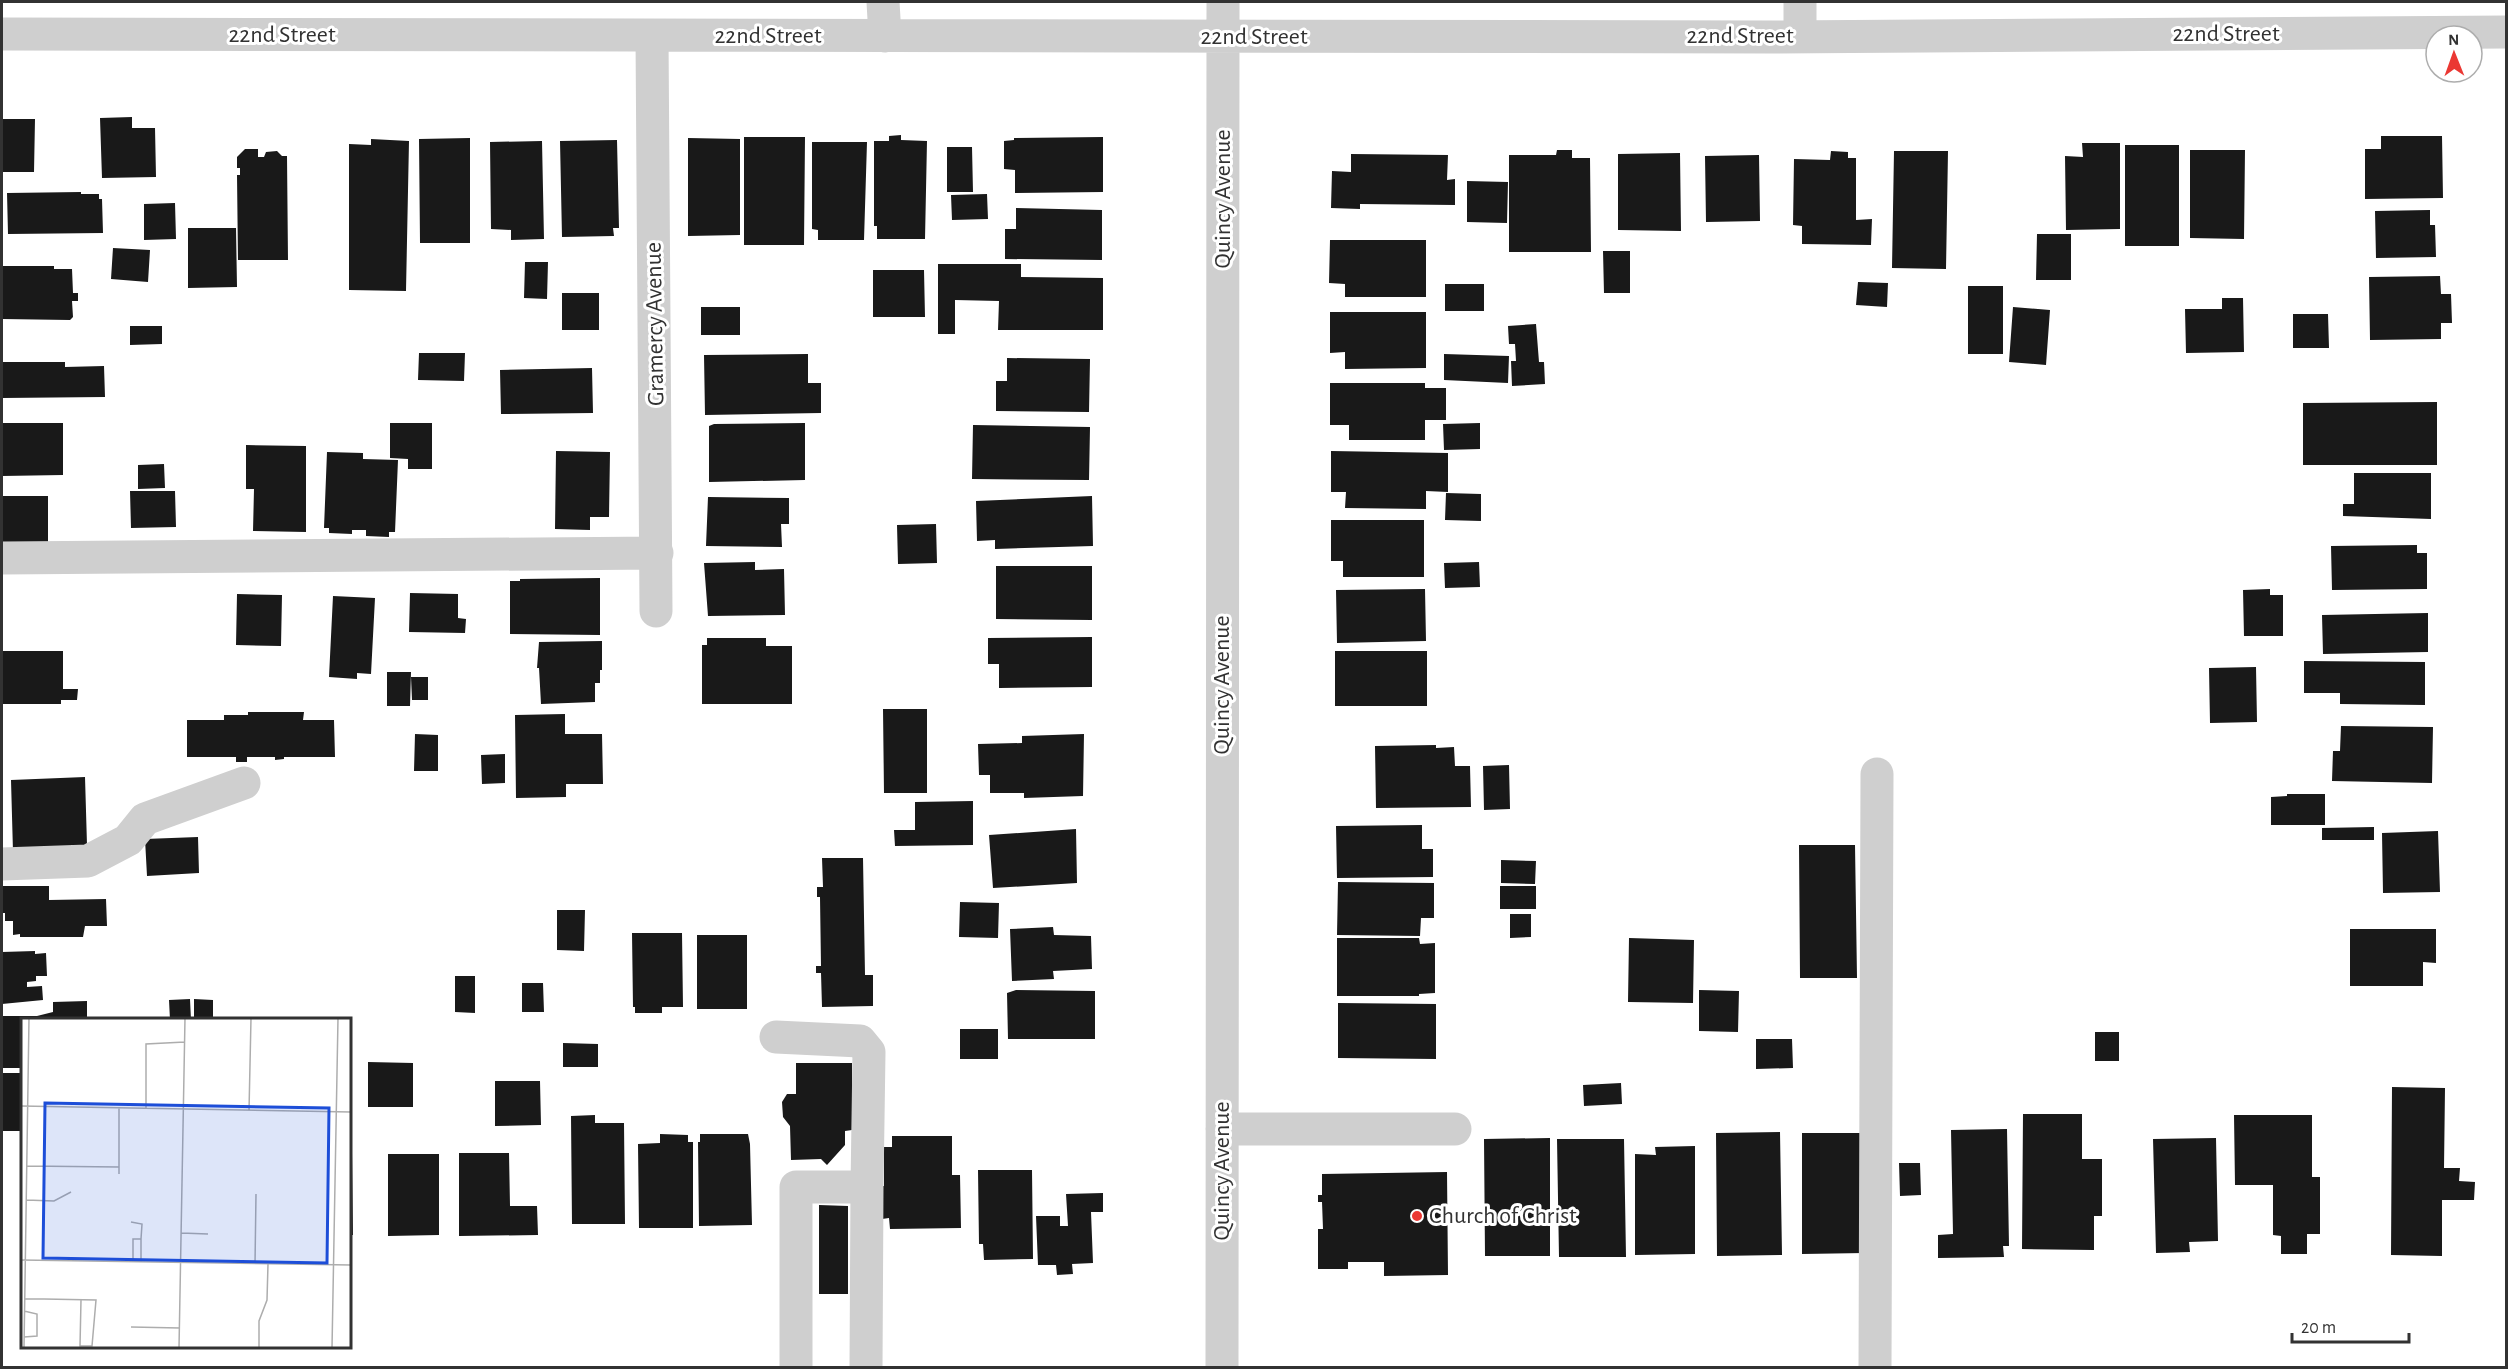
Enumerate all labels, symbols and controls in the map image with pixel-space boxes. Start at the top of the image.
street label: 22nd Street [2172,22,2280,46]
street label: 22nd Street [228,23,336,47]
street label: 22nd Street [714,24,822,48]
street label: 22nd Street [1686,24,1794,48]
north arrow [2424,24,2484,84]
street label: 22nd Street [1200,25,1308,49]
text: N [2448,32,2459,48]
street label: Quincy Avenue [1211,129,1235,269]
street label: Gramercy Avenue [642,242,668,406]
street label: Quincy Avenue [1210,615,1234,755]
inset map [21,1018,351,1348]
street label: Quincy Avenue [1210,1101,1234,1241]
place label: Church of Christ [1429,1204,1577,1228]
marker: Church of Christ [1410,1209,1424,1223]
scale bar [2292,1306,2409,1344]
text: 20 m [2301,1319,2336,1337]

